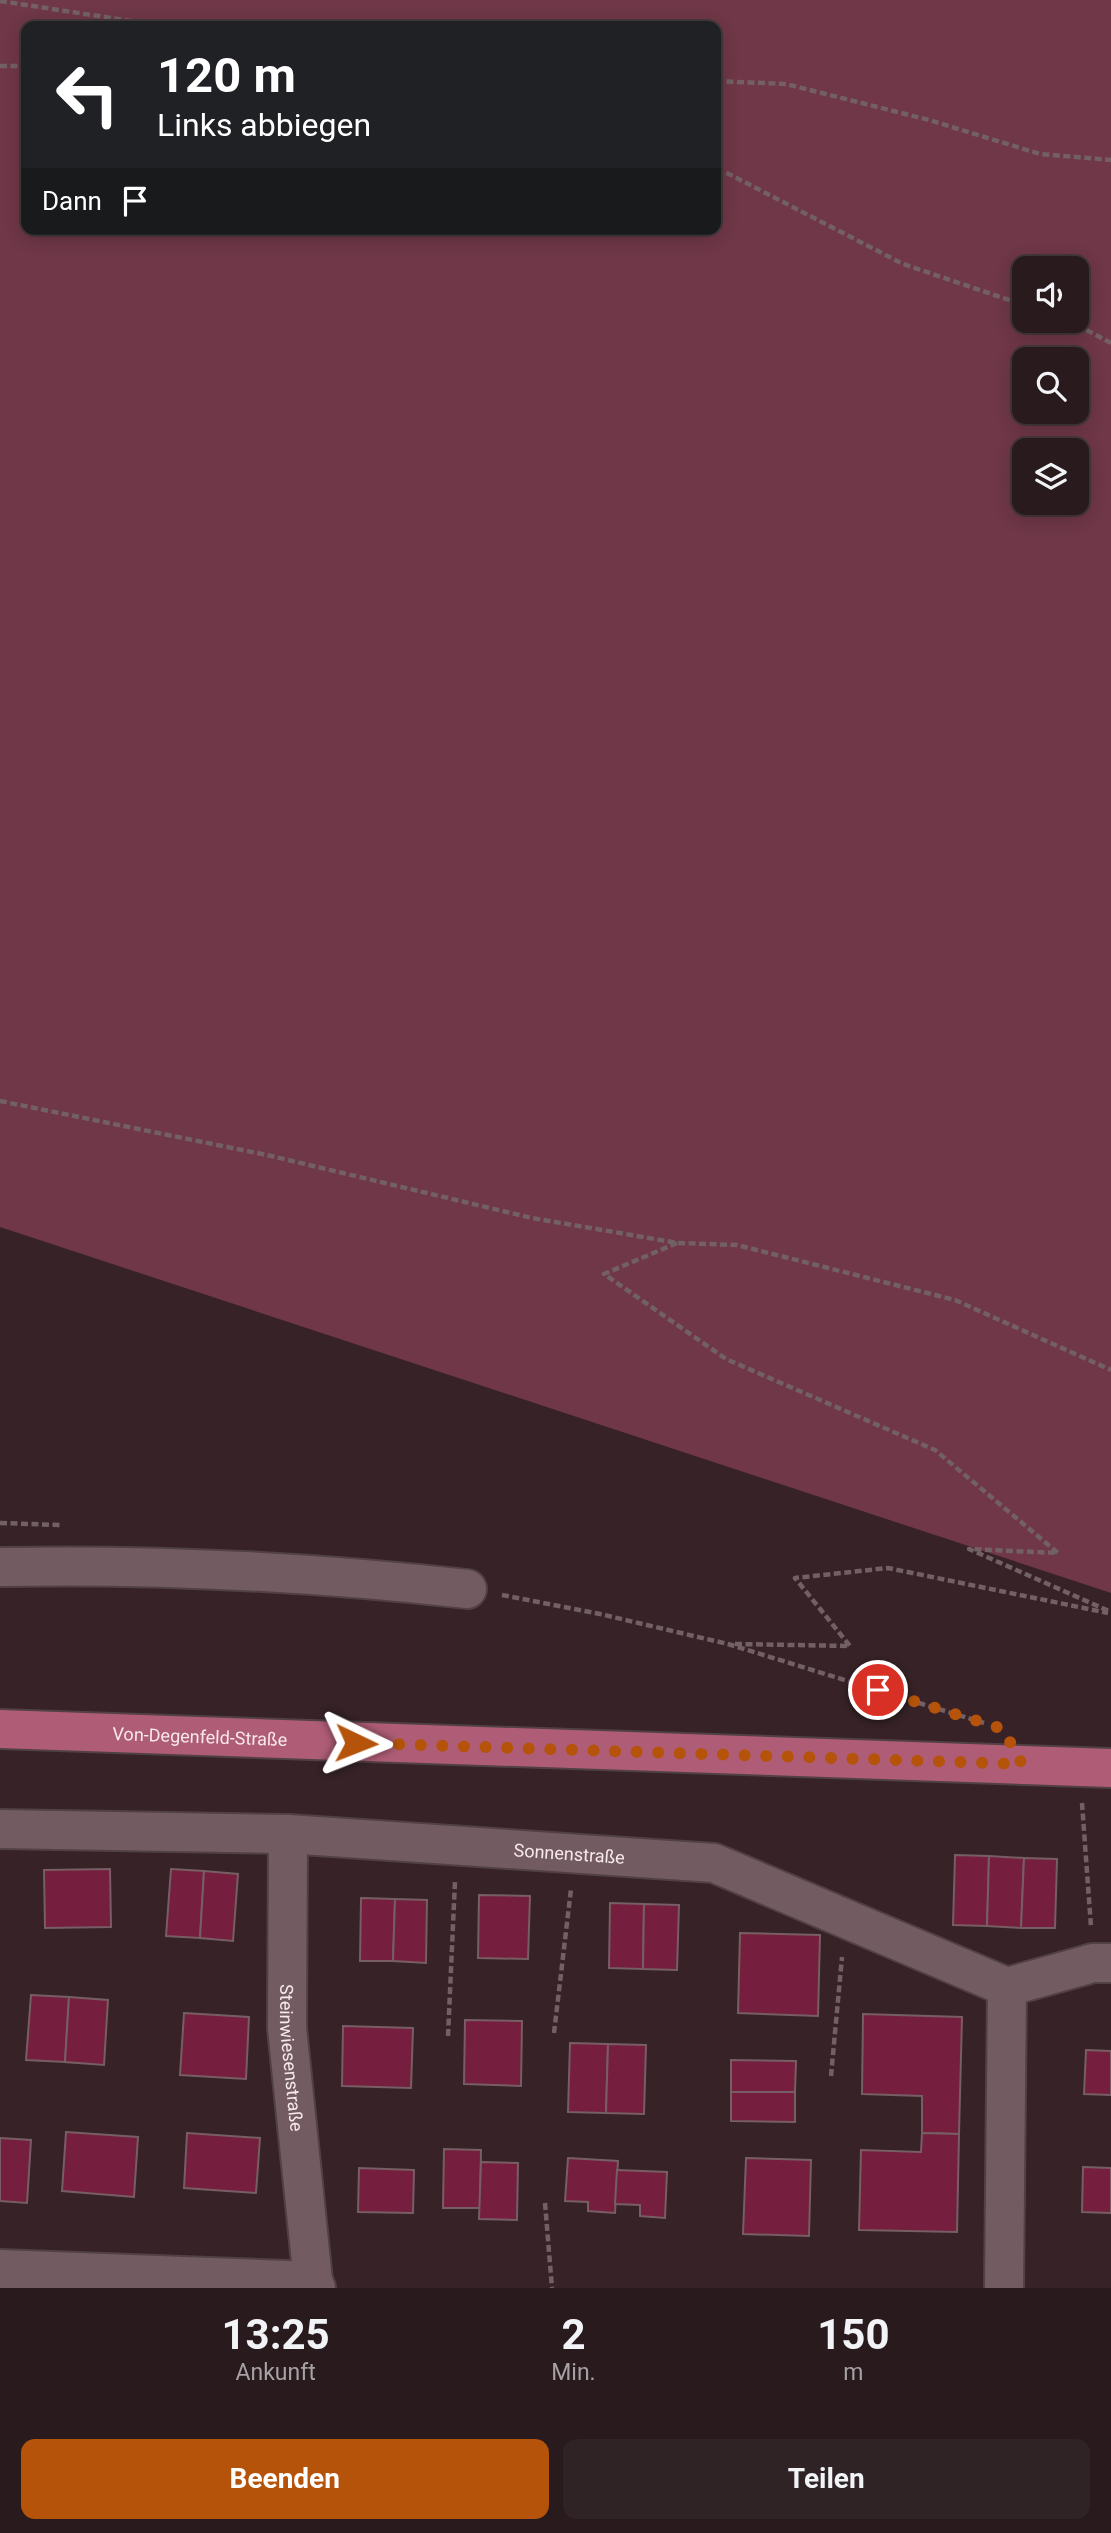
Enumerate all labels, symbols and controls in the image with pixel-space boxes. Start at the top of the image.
text: 120 m [157,47,296,104]
icon: left [42,49,133,140]
text: Links abbiegen [157,106,371,144]
icon: arrive [116,182,154,220]
text: Dann [42,186,102,216]
map controls [1012,256,1089,515]
button: sound [1012,256,1089,333]
button: search [1012,347,1089,424]
button: layers [1012,438,1089,515]
pin [848,1660,908,1720]
icon: arrive [859,1671,897,1709]
position arrow [319,1706,393,1780]
street label: Von-Degenfeld-Straße [112,1722,288,1750]
street label: Sonnenstraße [513,1839,626,1867]
street label: Steinwiesenstraße [276,1984,308,2132]
text: 13:25 [222,2310,330,2359]
text: 2 [561,2310,586,2359]
text: 150 [817,2310,889,2359]
text: Ankunft [235,2359,316,2386]
text: Min. [551,2359,596,2386]
text: m [843,2359,863,2386]
button: Beenden [21,2439,549,2519]
button: Teilen [563,2439,1090,2519]

